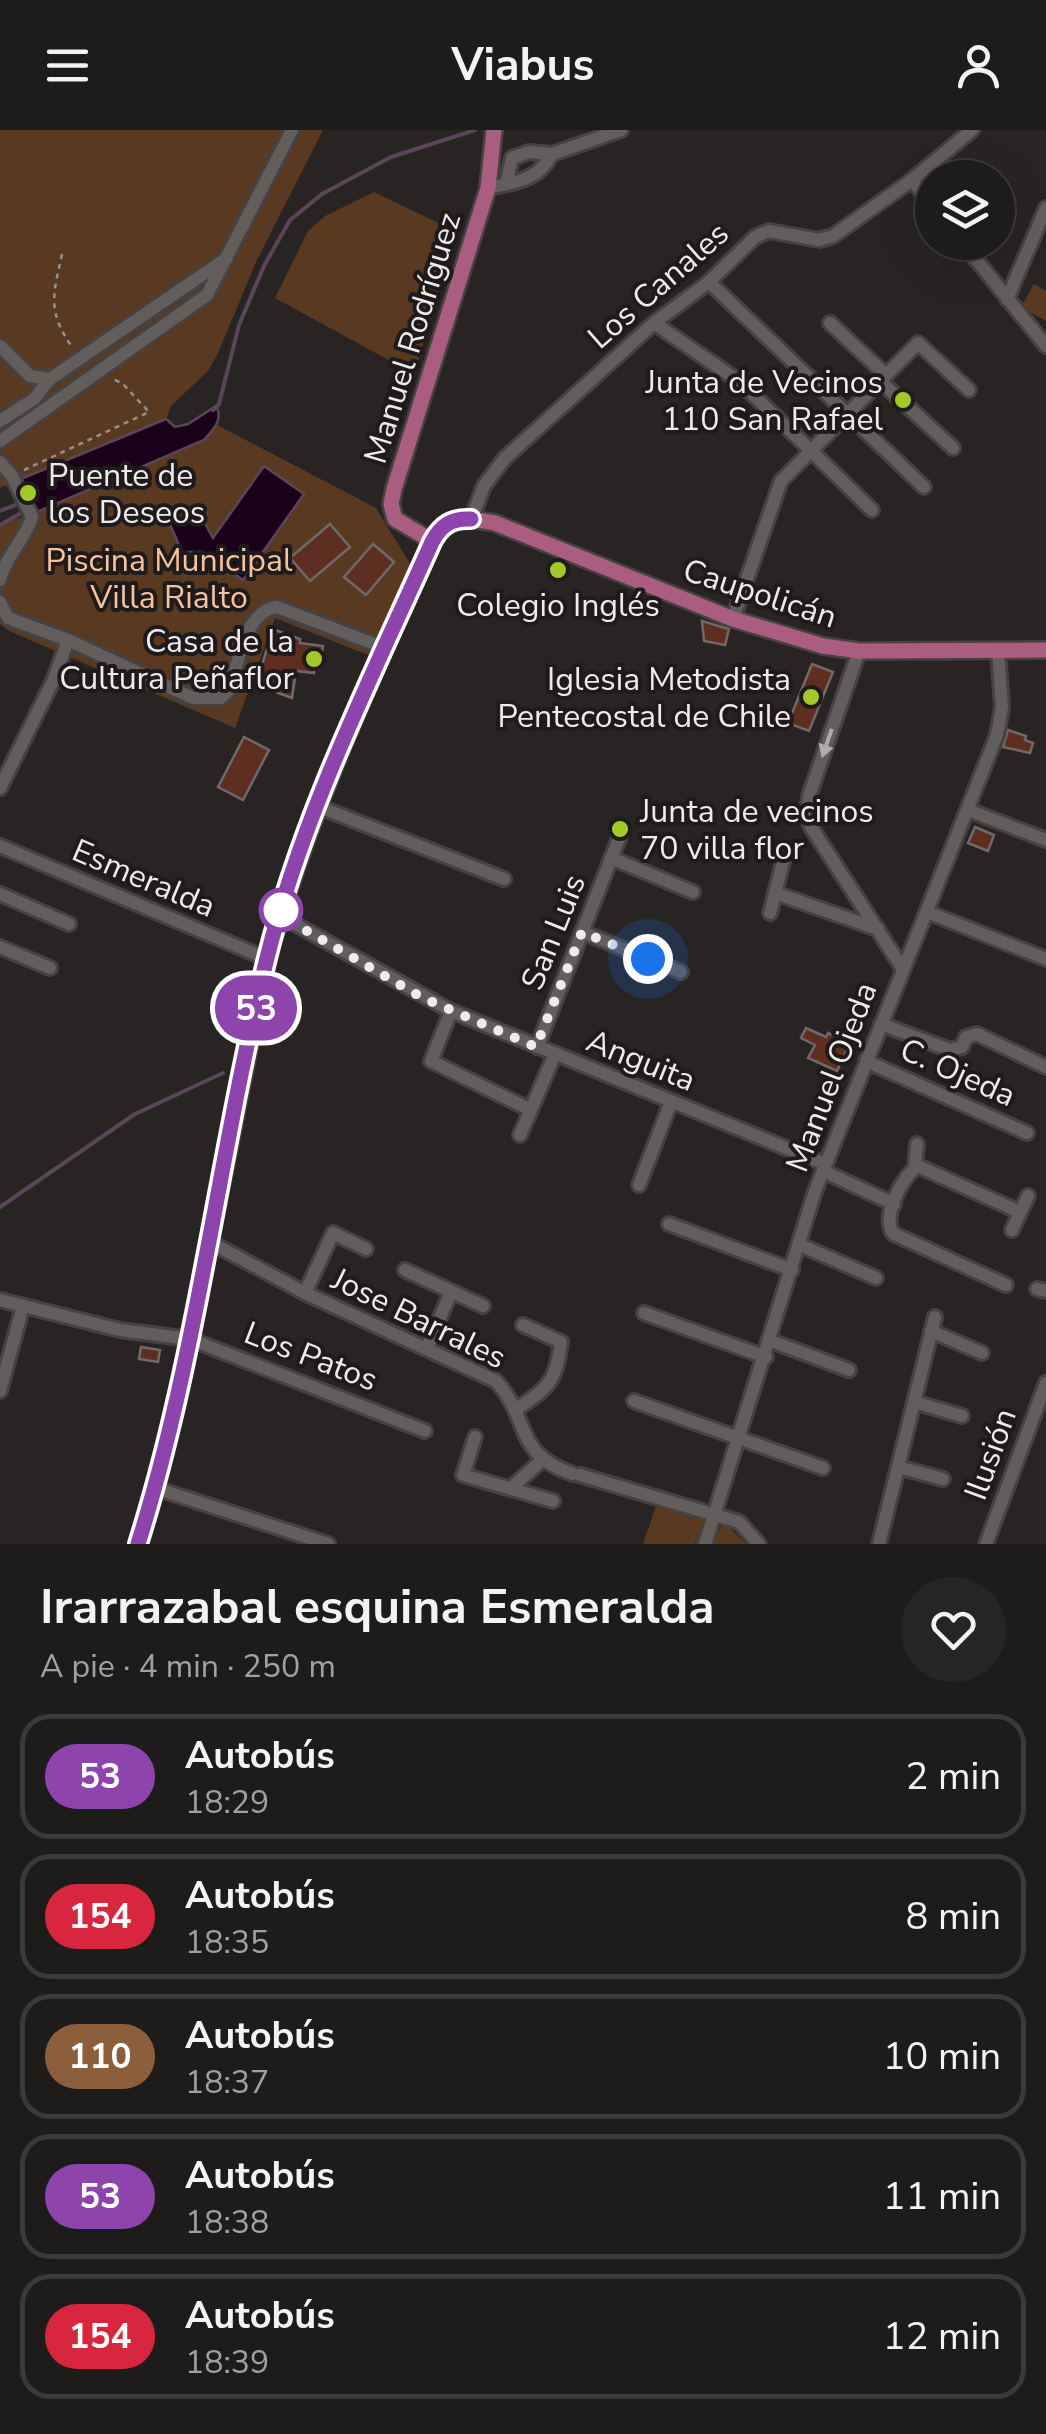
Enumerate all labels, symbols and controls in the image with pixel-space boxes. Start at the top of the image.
text: Viabus [451,35,595,96]
icon: menu [40,38,95,93]
icon: person [951,38,1006,93]
map controls [915,160,1015,260]
button: layers [915,160,1015,260]
street label: Manuel Rodríguez [354,208,471,469]
street label: Los Canales [579,212,738,359]
place label: Junta de Vecinos 110 San Rafael [644,361,884,441]
marker: Junta de Vecinos 110 San Rafael [892,389,914,411]
place label: Puente de los Deseos [48,454,205,534]
marker: Puente de los Deseos [17,482,39,504]
park label: Piscina Municipal Villa Rialto [46,539,293,619]
street label: Caupolicán [678,548,842,639]
marker: Colegio Inglés [547,559,569,581]
place label: Colegio Inglés [456,584,660,627]
place label: Casa de la Cultura Peñaflor [59,620,295,700]
marker: Casa de la Cultura Peñaflor [303,648,325,670]
place label: Iglesia Metodista Pentecostal de Chile [497,658,791,738]
marker: Iglesia Metodista Pentecostal de Chile [800,686,822,708]
one-way arrow [819,728,834,758]
place label: Junta de vecinos 70 villa flor [639,790,874,870]
marker: Junta de vecinos 70 villa flor [609,818,631,840]
street label: Esmeralda [66,829,222,928]
street label: San Luis [511,868,596,996]
unlabelled marker [260,889,302,931]
your location [623,934,673,984]
line badge: 53 [211,976,301,1040]
street label: Manuel Ojeda [776,976,887,1178]
text: 53 [235,985,277,1032]
street label: Anguita [580,1019,702,1102]
street label: C. Ojeda [893,1028,1022,1117]
street label: Jose Barrales [324,1257,513,1379]
street label: Los Patos [238,1311,384,1401]
street label: Ilusión [954,1402,1027,1506]
text: Irarrazabal esquina Esmeralda [40,1574,715,1640]
button: heart [901,1577,1006,1682]
text: A pie · 4 min · 250 m [40,1645,336,1688]
text: Autobús [185,1730,335,1781]
text: 2 min [906,1751,1001,1802]
text: 53 [79,1753,121,1800]
text: 18:29 [185,1781,269,1824]
text: Autobús [185,1870,335,1921]
text: 8 min [906,1891,1001,1942]
text: 154 [68,1893,132,1940]
text: 18:35 [185,1921,269,1964]
text: Autobús [185,2010,335,2061]
text: 10 min [883,2031,1001,2082]
text: 110 [68,2033,132,2080]
text: 18:37 [185,2061,269,2104]
text: Autobús [185,2150,335,2201]
text: 11 min [883,2171,1001,2222]
text: 53 [79,2173,121,2220]
text: 18:38 [185,2201,269,2244]
text: Autobús [185,2290,335,2341]
text: 12 min [883,2311,1001,2362]
text: 154 [68,2313,132,2360]
text: 18:39 [185,2341,269,2384]

